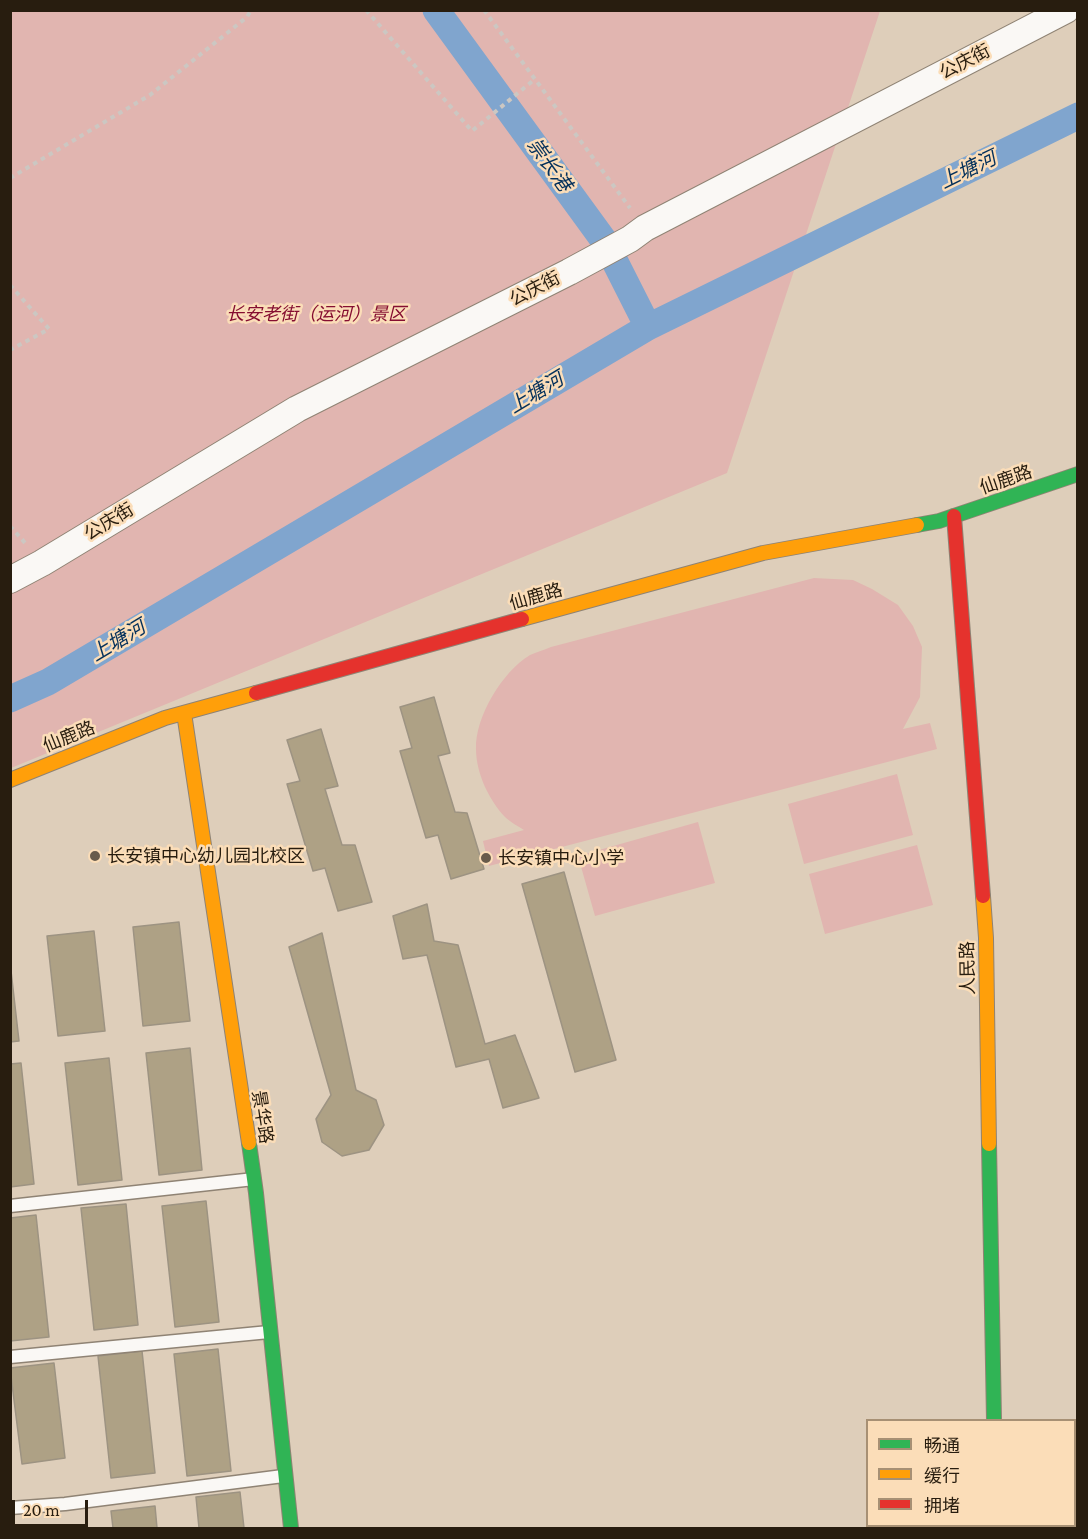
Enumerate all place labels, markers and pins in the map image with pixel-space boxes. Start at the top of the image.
place label: 长安镇中心幼儿园北校区 [107,845,305,867]
place label: 长安镇中心小学 [498,847,624,869]
marker: 长安镇中心幼儿园北校区 [88,849,102,863]
marker: 长安镇中心小学 [479,851,493,865]

